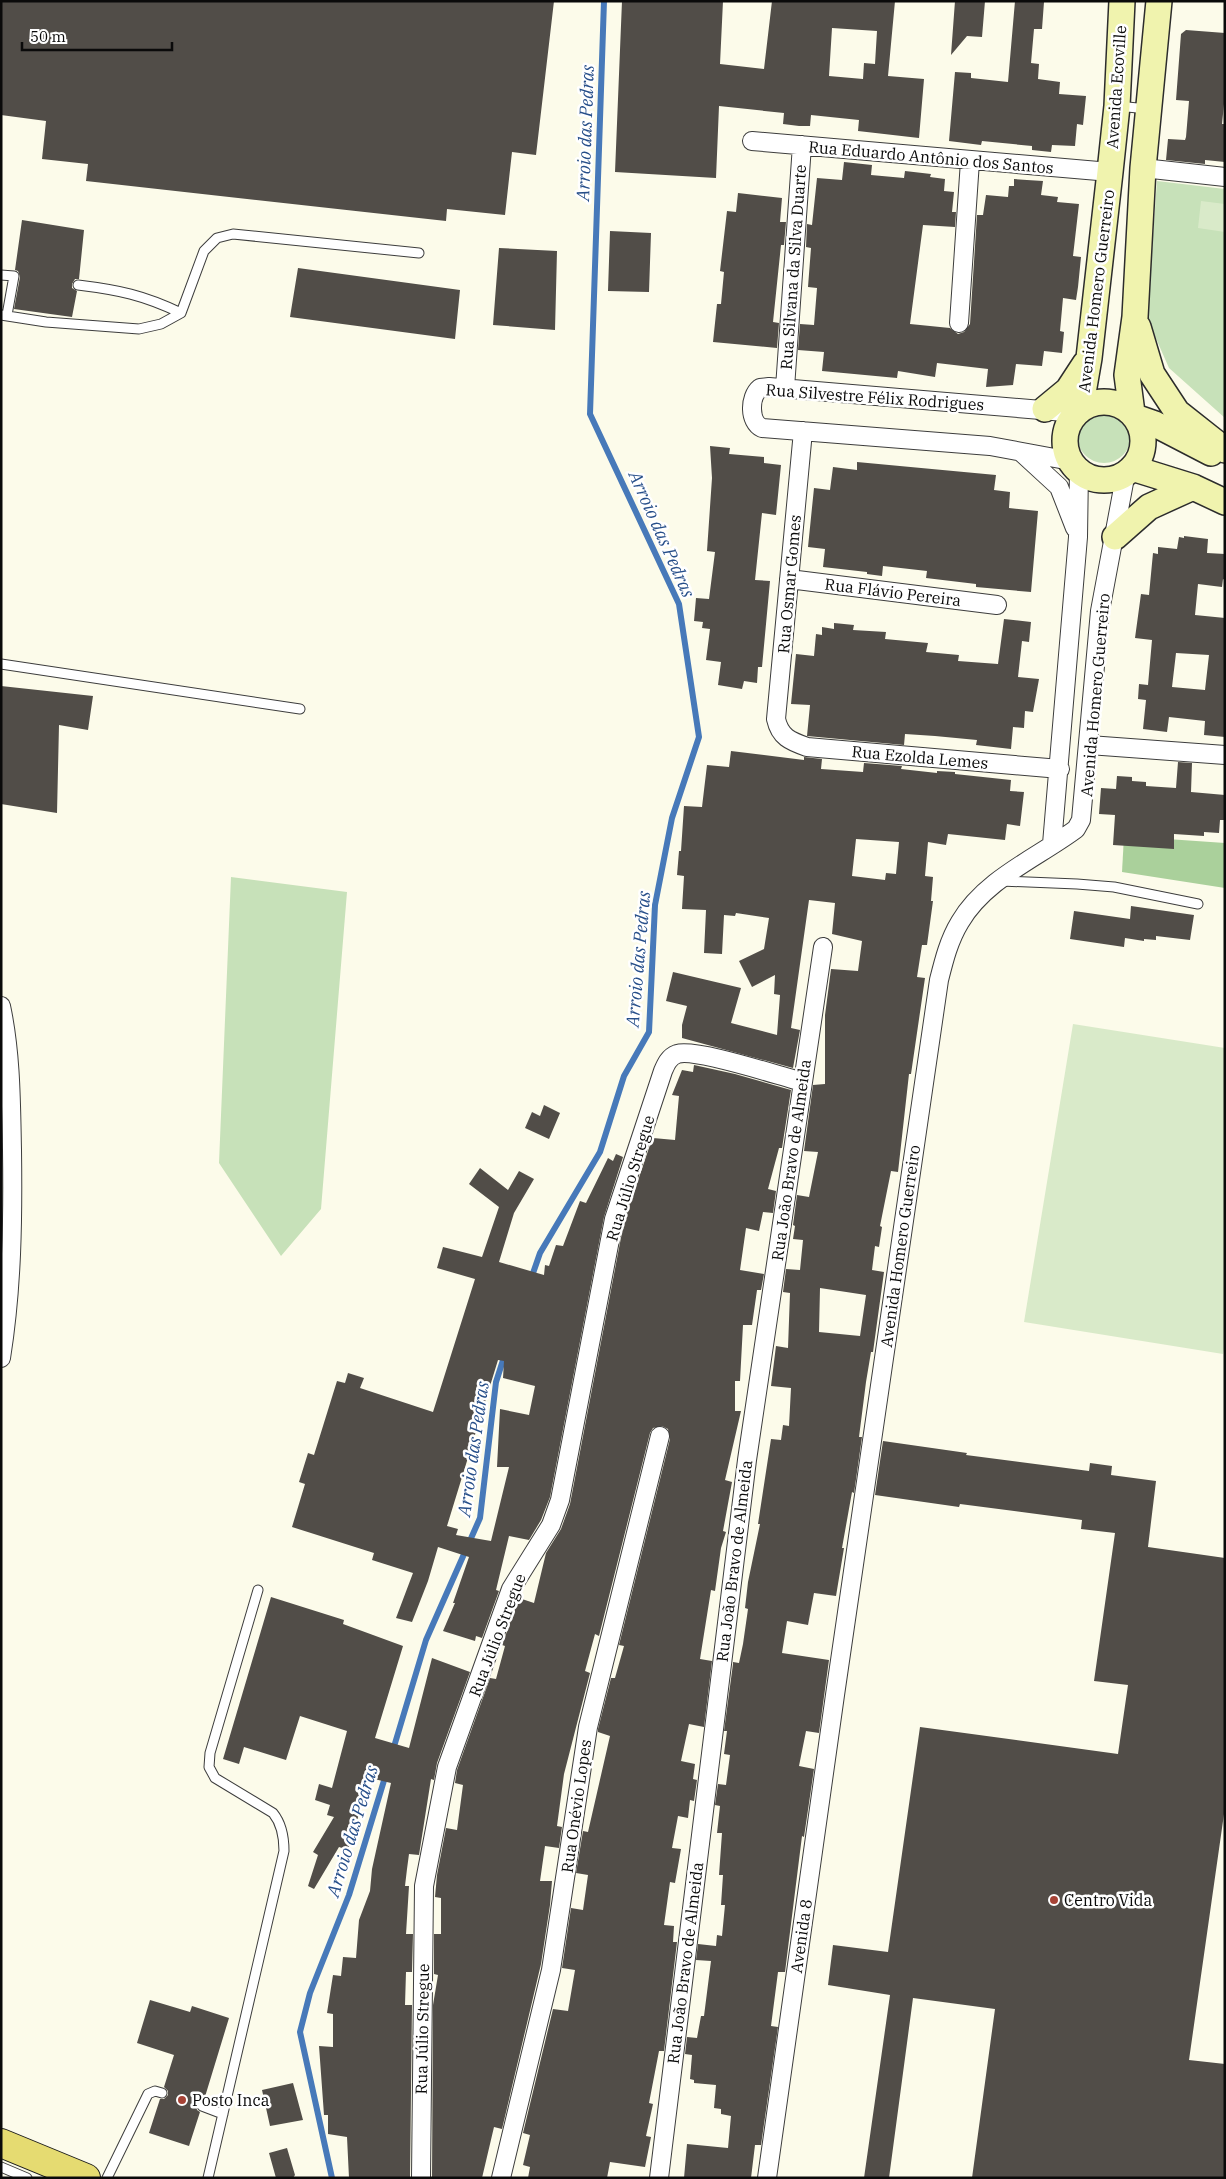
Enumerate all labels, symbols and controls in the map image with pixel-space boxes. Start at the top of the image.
scale bar [22,20,172,52]
street label: Avenida Ecoville [1102,25,1130,149]
text: 50 m [30,27,66,46]
water label: Arroio das Pedras [571,64,599,202]
street label: Rua Eduardo Antônio dos Santos [808,136,1054,178]
street label: Rua Silvana da Silva Duarte [776,164,810,370]
street label: Avenida Homero Guerreiro [1074,188,1118,394]
street label: Rua Silvestre Félix Rodrigues [765,379,985,415]
water label: Arroio das Pedras [623,466,700,601]
street label: Rua Osmar Gomes [773,514,805,654]
street label: Rua Flávio Pereira [824,574,963,610]
street label: Avenida Homero Guerreiro [1076,592,1114,798]
street label: Rua Ezolda Lemes [851,741,989,773]
water label: Arroio das Pedras [621,890,655,1029]
street label: Rua João Bravo de Almeida [767,1058,815,1262]
street label: Rua Júlio Stregue [601,1113,659,1243]
street label: Avenida Homero Guerreiro [876,1144,924,1348]
water label: Arroio das Pedras [452,1380,494,1519]
street label: Rua João Bravo de Almeida [712,1459,756,1663]
street label: Rua Júlio Stregue [464,1570,530,1700]
street label: Rua Onévio Lopes [557,1738,595,1874]
water label: Arroio das Pedras [321,1762,383,1900]
street label: Rua João Bravo de Almeida [663,1861,707,2065]
place label: Centro Vida [1064,1890,1153,1910]
marker: Centro Vida [1048,1894,1060,1906]
street label: Avenida 8 [786,1898,816,1974]
street label: Rua Júlio Stregue [411,1964,433,2094]
place label: Posto Inca [192,2090,270,2110]
marker: Posto Inca [176,2094,188,2106]

